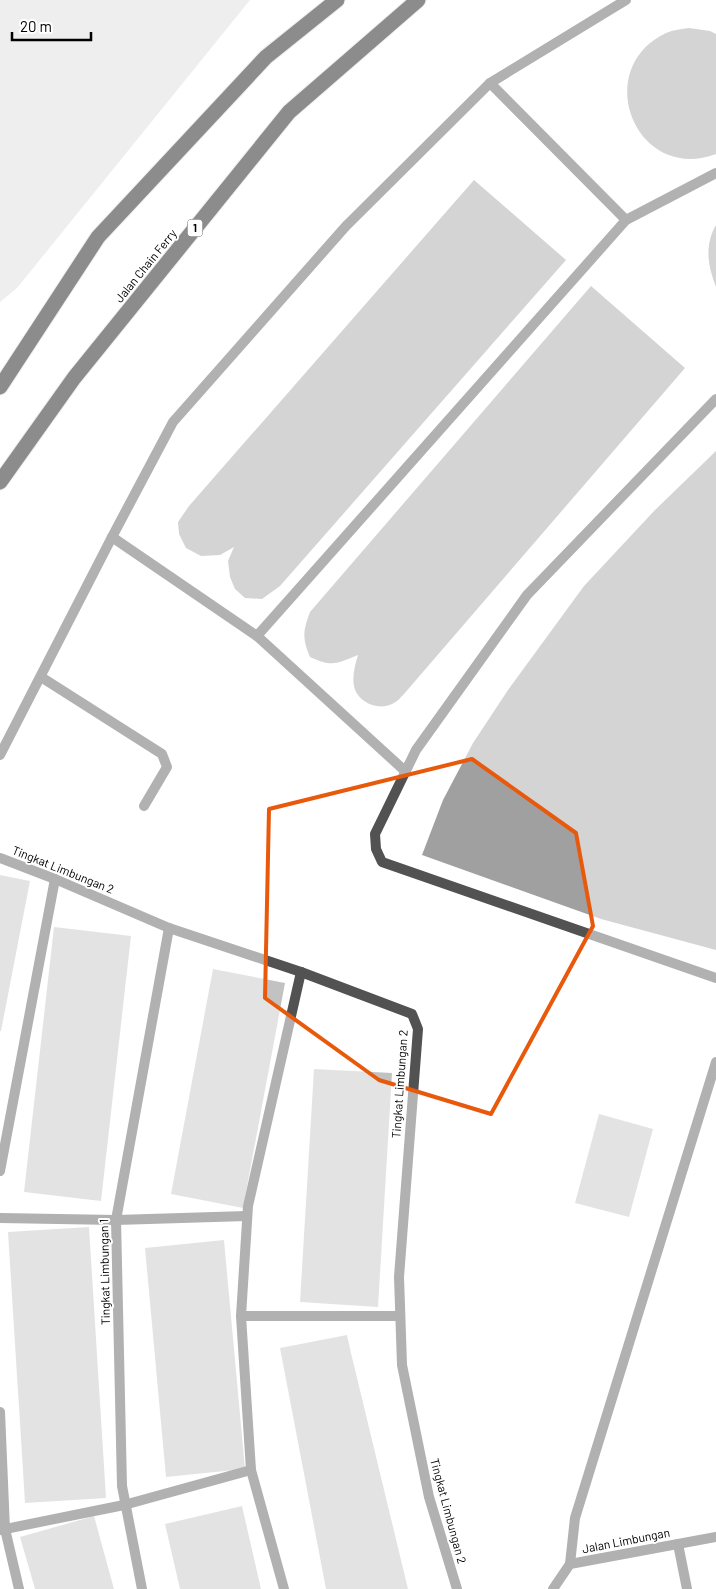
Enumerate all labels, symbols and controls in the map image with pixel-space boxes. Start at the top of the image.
scale bar [12,10,91,42]
text: 20 m [20,17,52,35]
road number: 1 [188,220,202,237]
street label: Jalan Chain Ferry [111,226,179,305]
street label: Tingkat Limbungan 2 [10,842,116,896]
street label: Tingkat Limbungan 2 [388,1029,410,1139]
street label: Tingkat Limbungan 1 [96,1219,112,1325]
street label: Tingkat Limbungan 2 [428,1457,470,1565]
street label: Jalan Limbungan [581,1525,671,1555]

